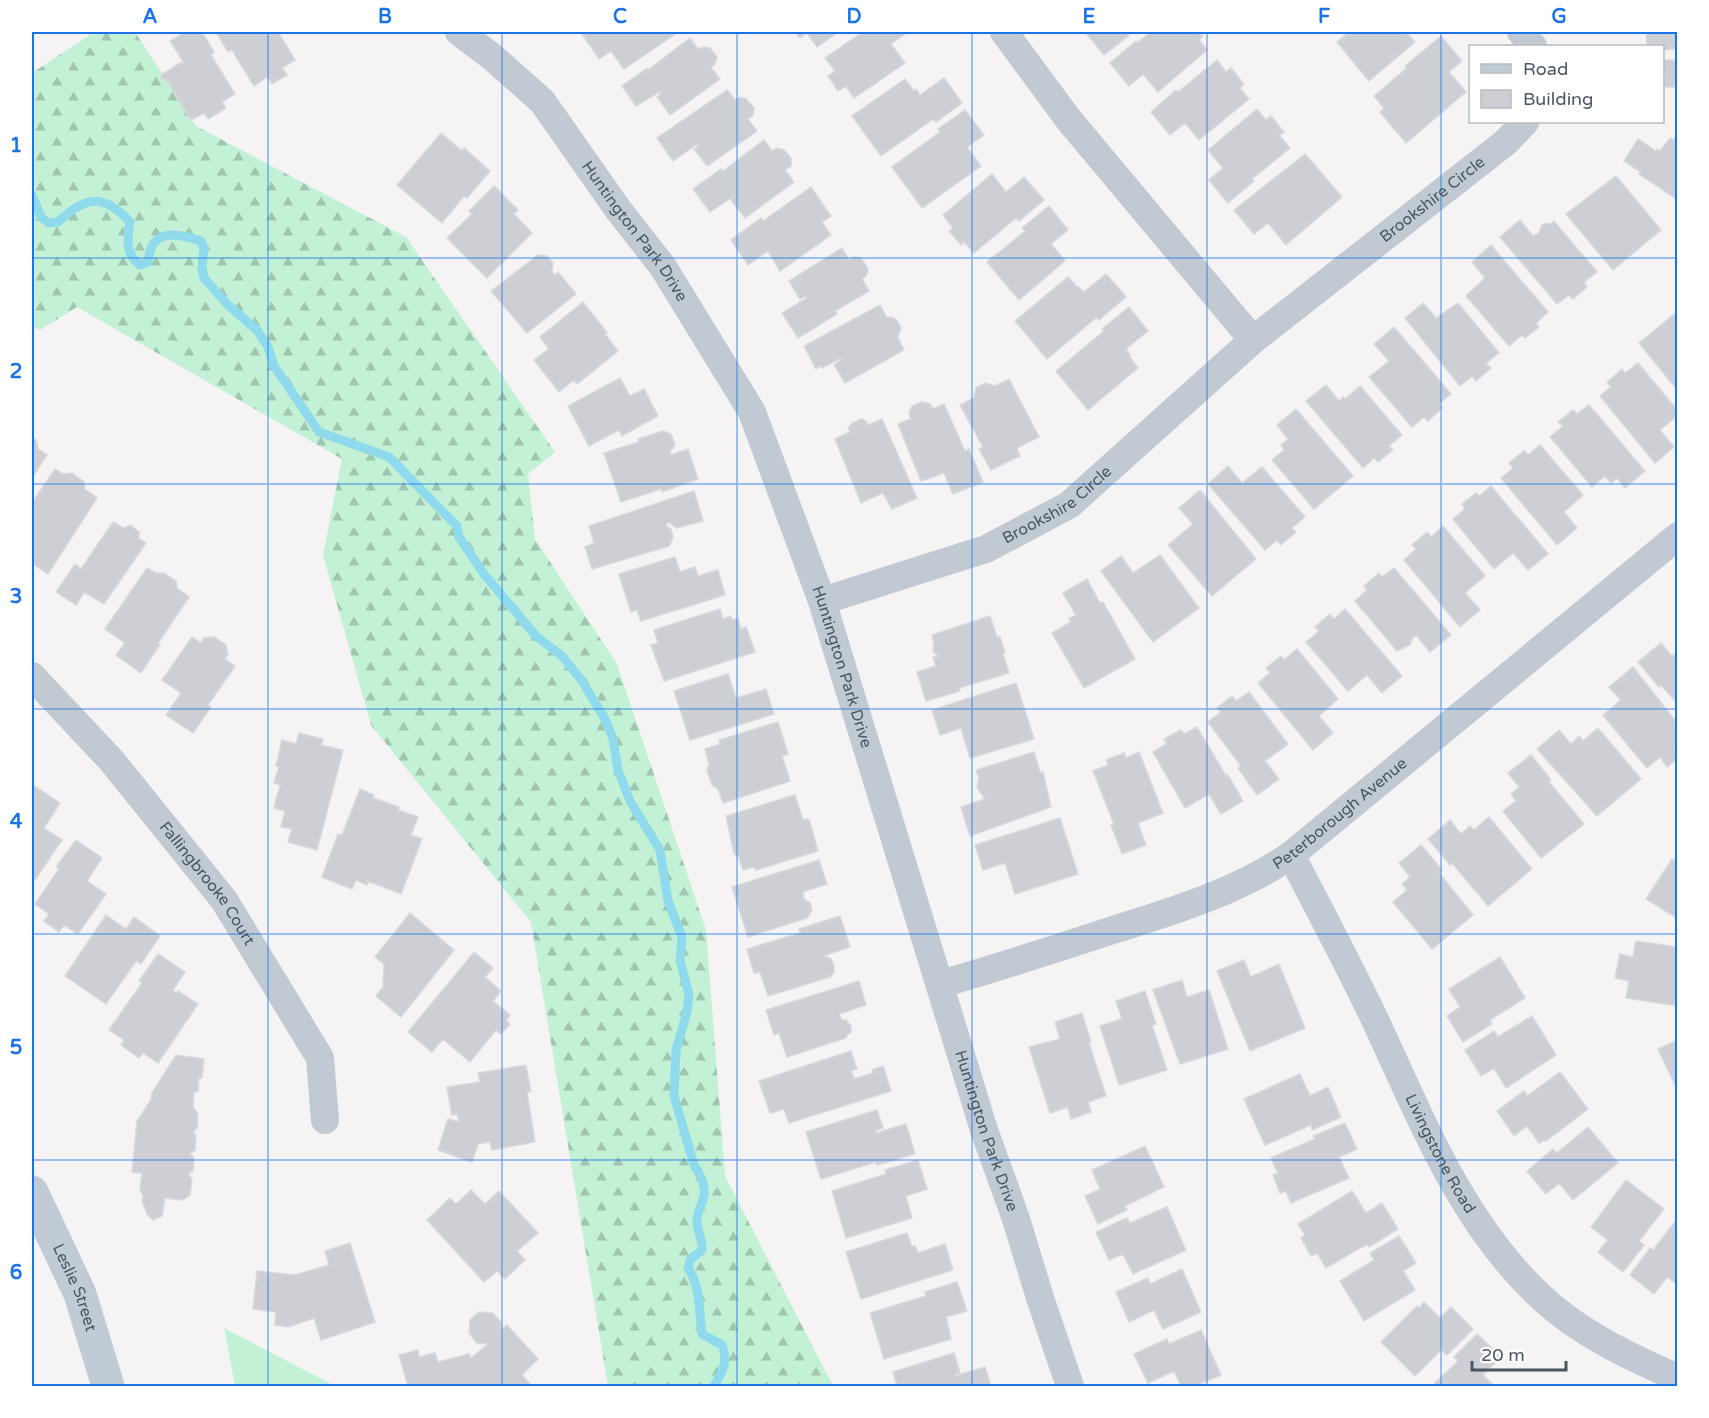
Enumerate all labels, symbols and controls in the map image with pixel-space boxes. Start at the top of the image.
text: A [143,5,158,29]
text: B [378,5,392,29]
text: C [613,5,627,29]
text: D [846,5,862,29]
text: E [1083,5,1096,29]
text: F [1318,5,1330,29]
text: G [1551,5,1567,29]
legend [1469,45,1664,123]
text: Road [1523,58,1568,80]
text: Building [1523,88,1593,110]
text: 1 [10,134,22,158]
street label: Brookshire Circle [1376,152,1489,247]
street label: Huntington Park Drive [577,157,692,305]
text: 2 [10,360,22,384]
street label: Brookshire Circle [999,461,1116,549]
street label: Huntington Park Drive [807,583,876,750]
text: 3 [10,585,22,609]
street label: Peterborough Avenue [1269,753,1411,874]
text: 4 [10,810,23,834]
street label: Fallingbrooke Court [155,818,259,949]
text: 5 [10,1036,22,1060]
street label: Huntington Park Drive [950,1048,1022,1214]
street label: Livingstone Road [1401,1091,1480,1217]
street label: Leslie Street [48,1241,101,1334]
text: 6 [10,1261,22,1285]
scale bar [1472,1334,1566,1372]
text: 20 m [1481,1344,1525,1366]

